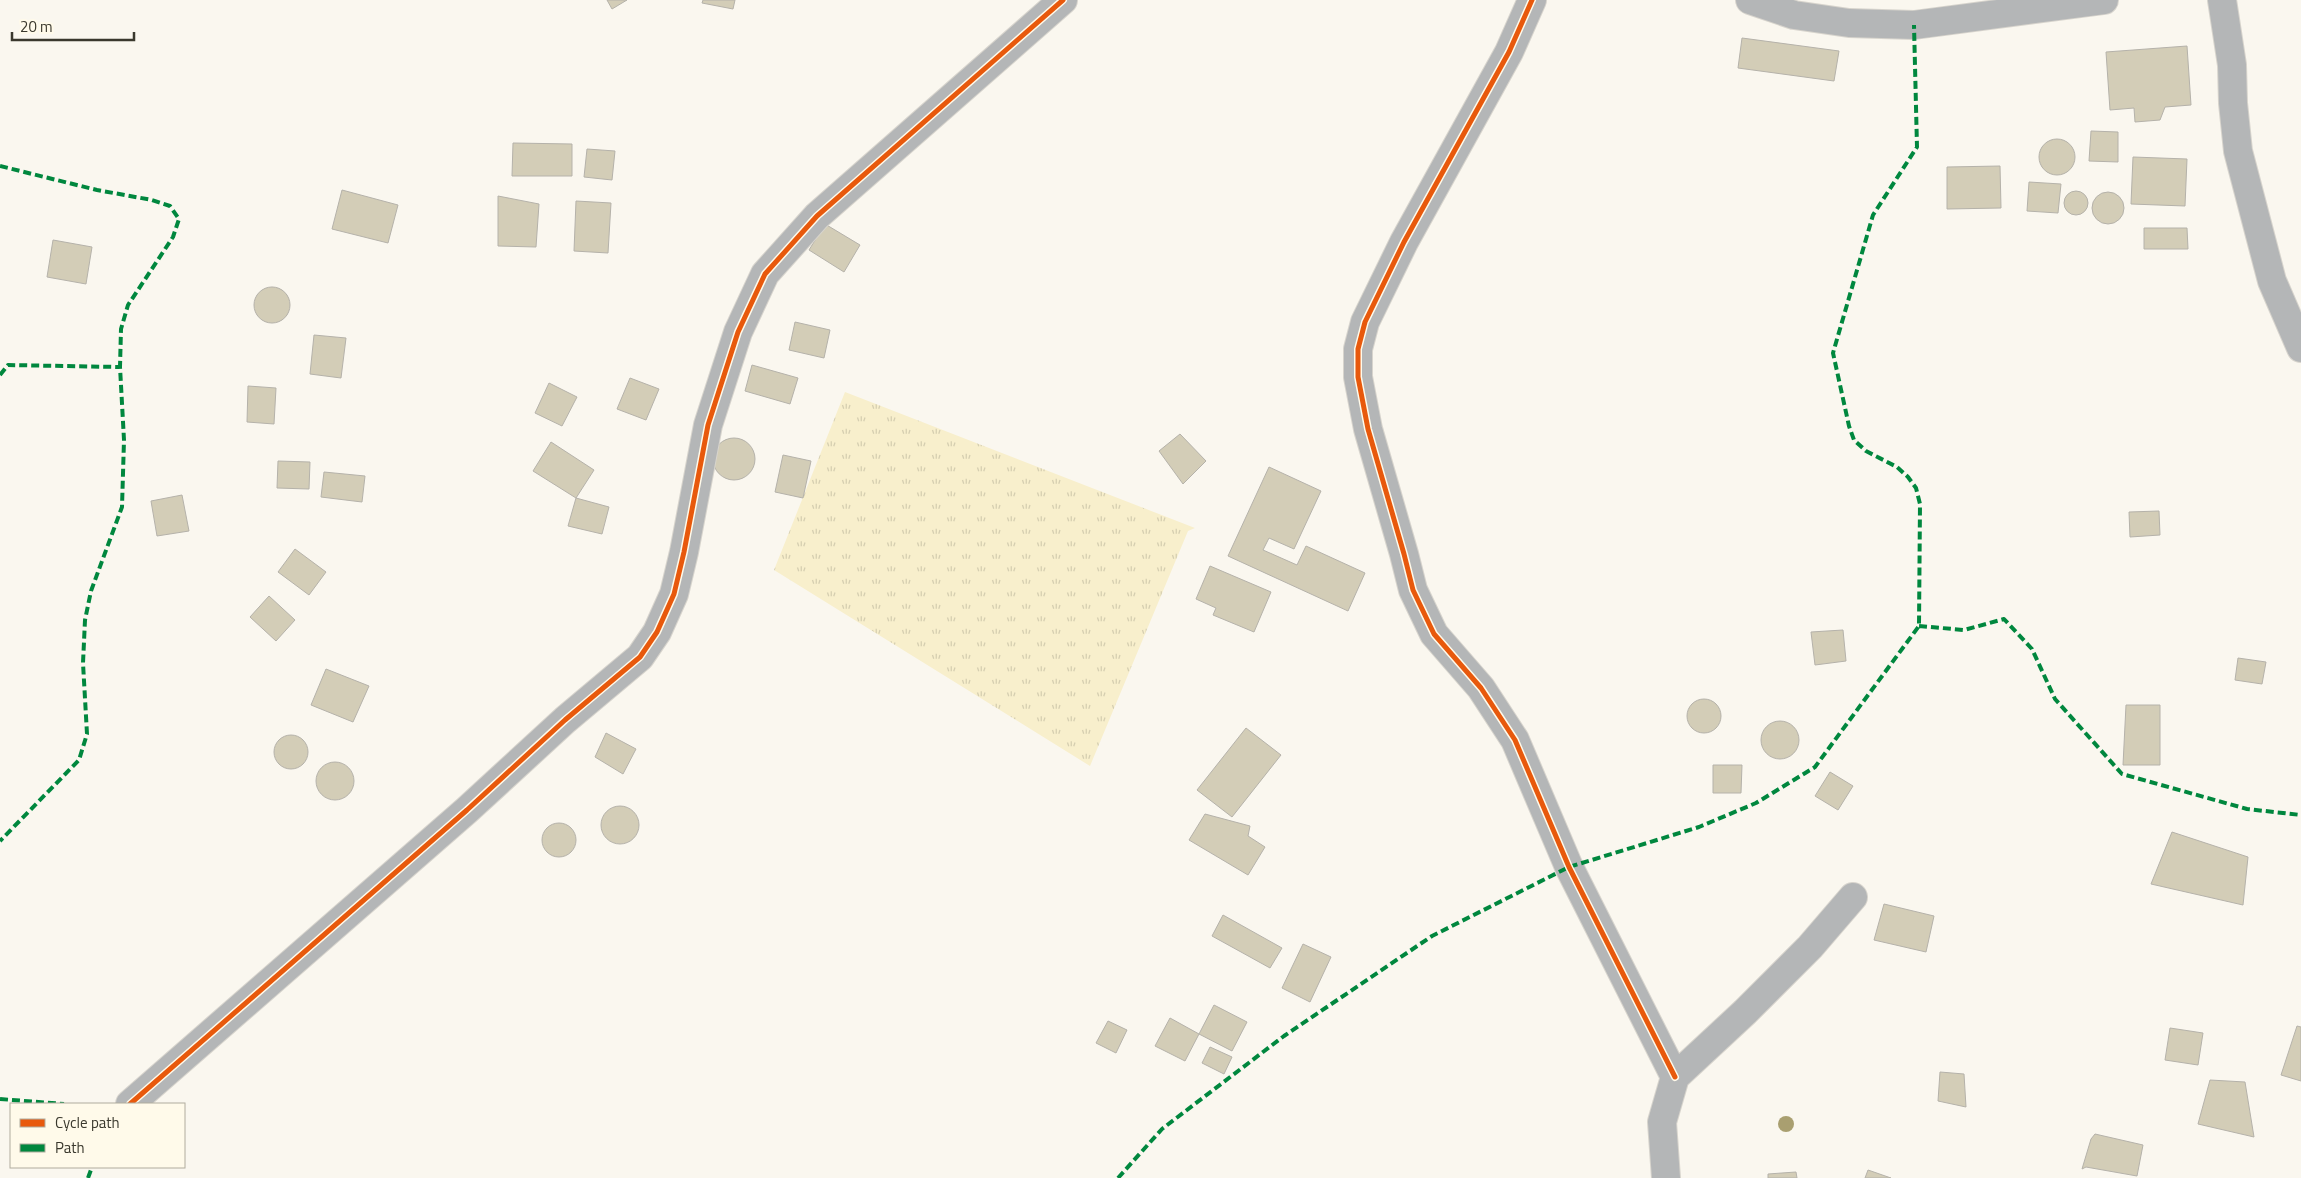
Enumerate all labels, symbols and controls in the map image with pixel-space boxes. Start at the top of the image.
scale bar [12,10,135,42]
text: 20 m [20,15,53,38]
legend [10,1103,185,1168]
text: Cycle path [55,1111,120,1134]
text: Path [55,1136,85,1159]

